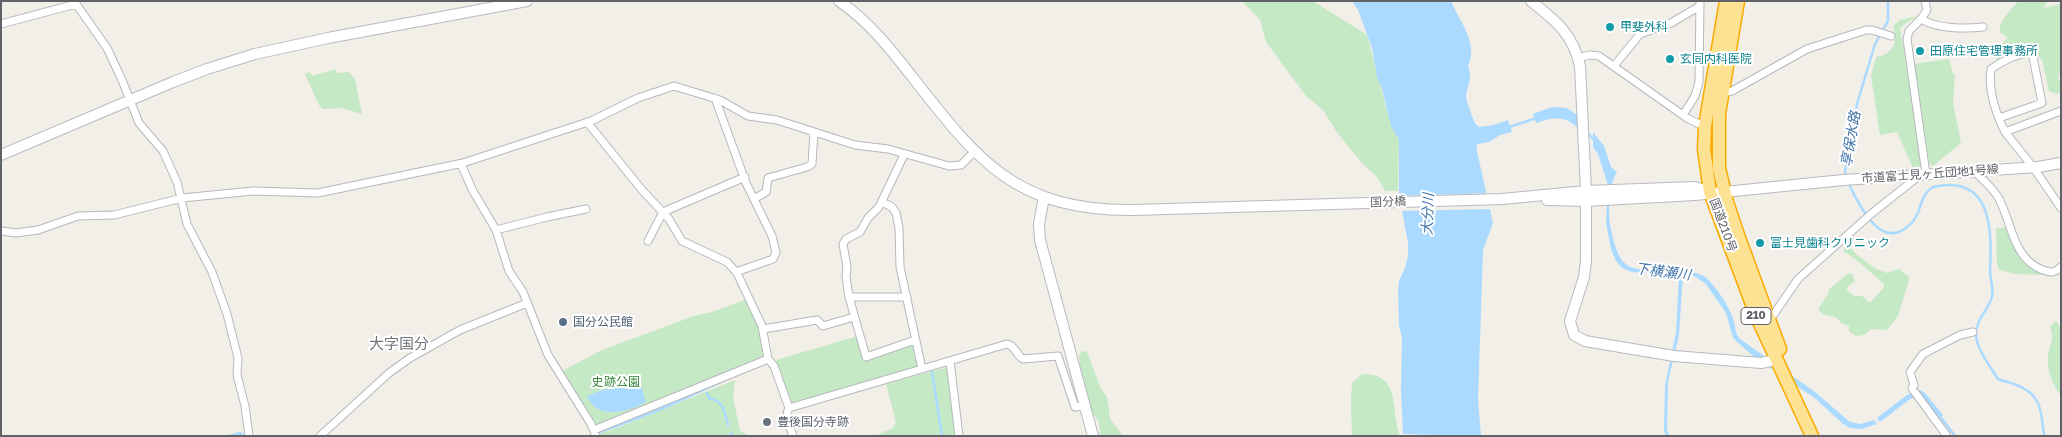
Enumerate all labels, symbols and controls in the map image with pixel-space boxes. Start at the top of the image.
place label: 甲斐外科 [1620,20,1668,34]
marker: 甲斐外科 [1604,21,1616,33]
place label: 田原住宅管理事務所 [1930,44,2038,58]
marker: 田原住宅管理事務所 [1914,45,1926,57]
place label: 玄同内科医院 [1680,52,1752,66]
marker: 玄同内科医院 [1664,53,1676,65]
water label: 享保水路 [1838,110,1864,168]
street label: 市道富士見ヶ丘団地1号線 [1861,162,1999,186]
water label: 大分川 [1419,193,1437,235]
street label: 国分橋 [1370,194,1406,210]
street label: 国道210号 [1707,196,1739,254]
place label: 富士見歯科クリニック [1770,236,1890,250]
marker: 富士見歯科クリニック [1754,237,1766,249]
water label: 下横瀬川 [1634,260,1692,284]
road number: 210 [1741,308,1771,324]
place label: 国分公民館 [573,315,633,329]
marker: 国分公民館 [557,316,569,328]
district label: 大字国分 [369,335,429,353]
park label: 史跡公園 [592,375,640,389]
place label: 豊後国分寺跡 [777,415,849,429]
marker: 豊後国分寺跡 [761,416,773,428]

